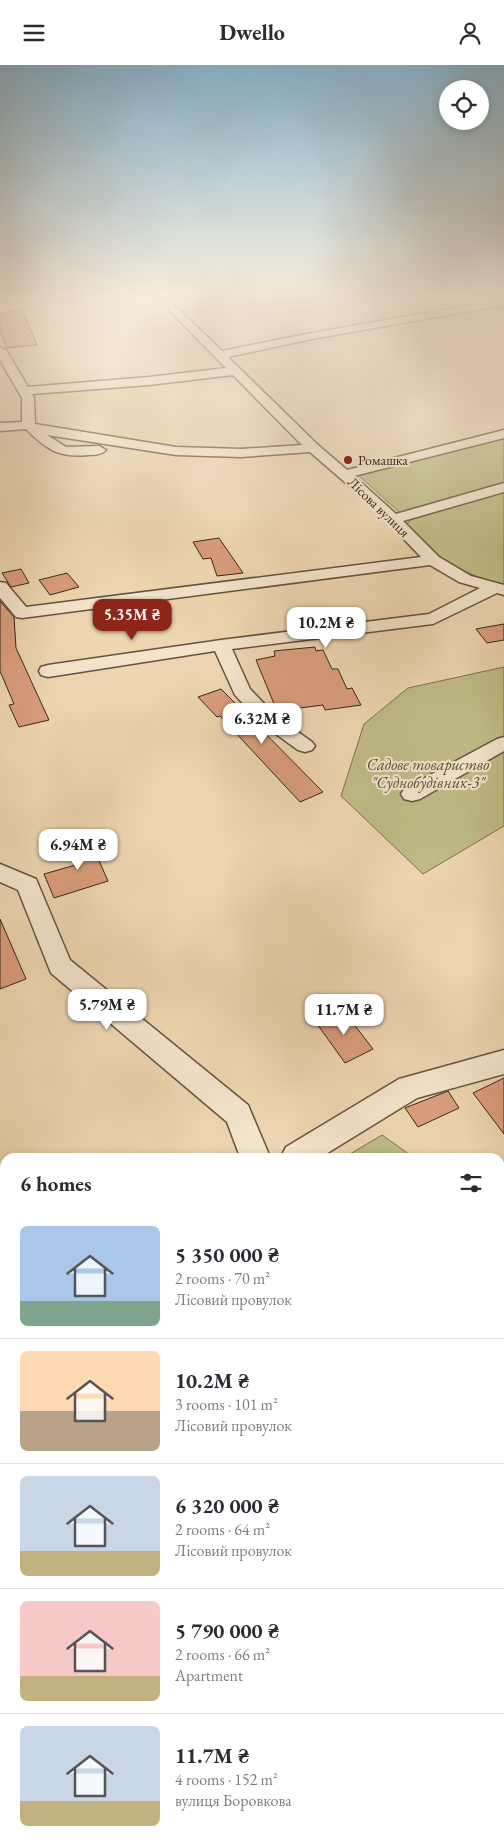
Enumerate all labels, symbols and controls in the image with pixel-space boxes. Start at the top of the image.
text: Dwello [219,18,285,47]
icon: menu [20,19,48,47]
icon: person [456,19,484,47]
map controls [439,80,489,130]
button: locate [439,80,489,130]
place label: Ромашка [358,451,408,469]
marker: Ромашка [342,454,354,466]
street label: Лісова вулиця [344,473,414,541]
pin: 5.35M ₴ [86,599,178,641]
text: 5.35M ₴ [104,604,160,625]
pin: 10.2M ₴ [280,607,372,649]
text: 10.2M ₴ [298,612,354,633]
pin: 6.32M ₴ [216,703,308,745]
text: 6.32M ₴ [234,708,290,729]
park label: Садове товариство "Суднобудівник-3" [367,754,489,793]
pin: 6.94M ₴ [32,829,124,871]
text: 6.94M ₴ [50,834,106,855]
pin: 5.79M ₴ [61,989,153,1031]
pin: 11.7M ₴ [298,993,390,1036]
text: 5.79M ₴ [79,994,135,1015]
text: 11.7M ₴ [316,999,372,1020]
icon: filters [457,1169,485,1197]
text: 6 homes [20,1170,92,1197]
text: 5 350 000 ₴ [175,1241,279,1268]
icon: home [60,1246,120,1306]
text: 2 rooms · 70 m² [175,1268,270,1289]
text: Лісовий провулок [175,1289,292,1310]
text: 10.2M ₴ [175,1367,249,1394]
icon: home [60,1371,120,1431]
text: 3 rooms · 101 m² [175,1394,278,1415]
text: Лісовий провулок [175,1415,292,1436]
text: 6 320 000 ₴ [175,1492,279,1519]
icon: home [60,1496,120,1556]
text: 2 rooms · 64 m² [175,1519,270,1540]
text: Лісовий провулок [175,1540,292,1561]
text: 5 790 000 ₴ [175,1617,279,1644]
icon: home [60,1621,120,1681]
text: 2 rooms · 66 m² [175,1644,270,1665]
text: Apartment [175,1665,243,1686]
text: 11.7M ₴ [175,1742,249,1769]
icon: home [60,1746,120,1806]
text: 4 rooms · 152 m² [175,1769,278,1790]
text: вулиця Боровкова [175,1790,292,1811]

